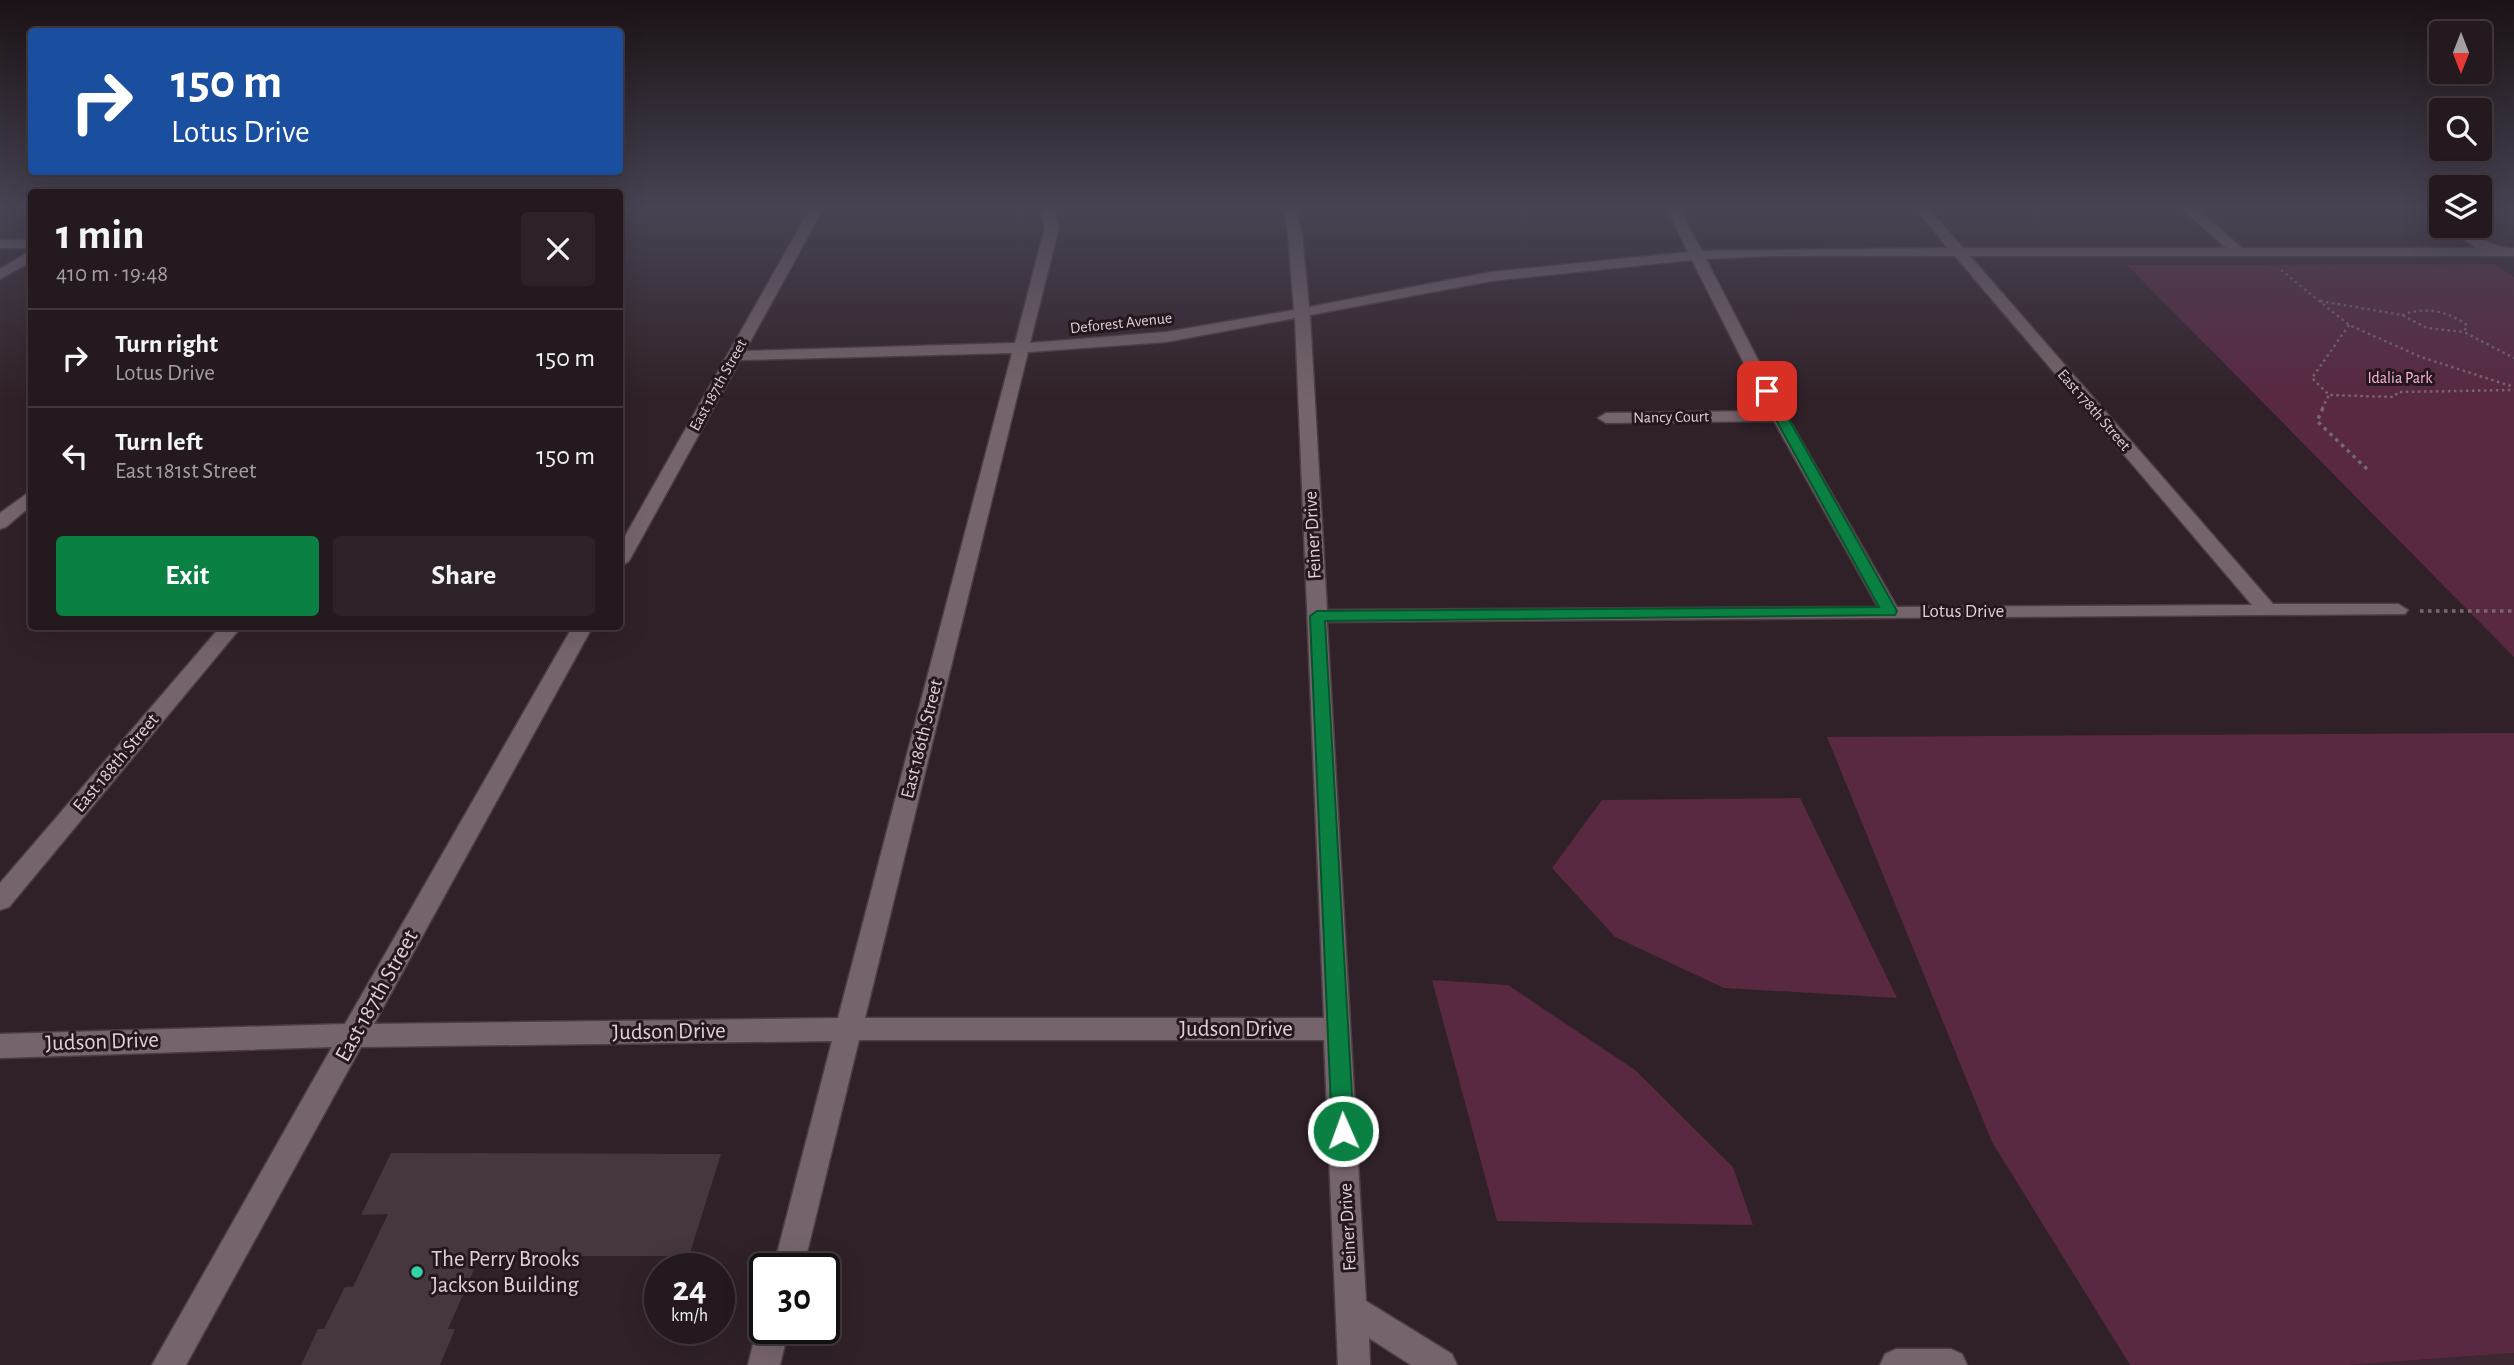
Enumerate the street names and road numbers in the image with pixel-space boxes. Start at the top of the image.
street label: Deforest Avenue [1069,310,1173,336]
street label: East 187th Street [686,337,750,433]
street label: East 178th Street [2055,366,2133,454]
street label: Nancy Court [1633,408,1709,427]
street label: Feiner Drive [1301,490,1325,580]
street label: Lotus Drive [1922,602,2004,621]
street label: East 186th Street [898,677,946,801]
street label: East 188th Street [69,710,163,816]
street label: East 187th Street [331,926,423,1066]
street label: Judson Drive [1179,1018,1293,1041]
street label: Judson Drive [612,1020,726,1044]
street label: Judson Drive [45,1029,159,1055]
street label: Feiner Drive [1336,1182,1360,1272]

